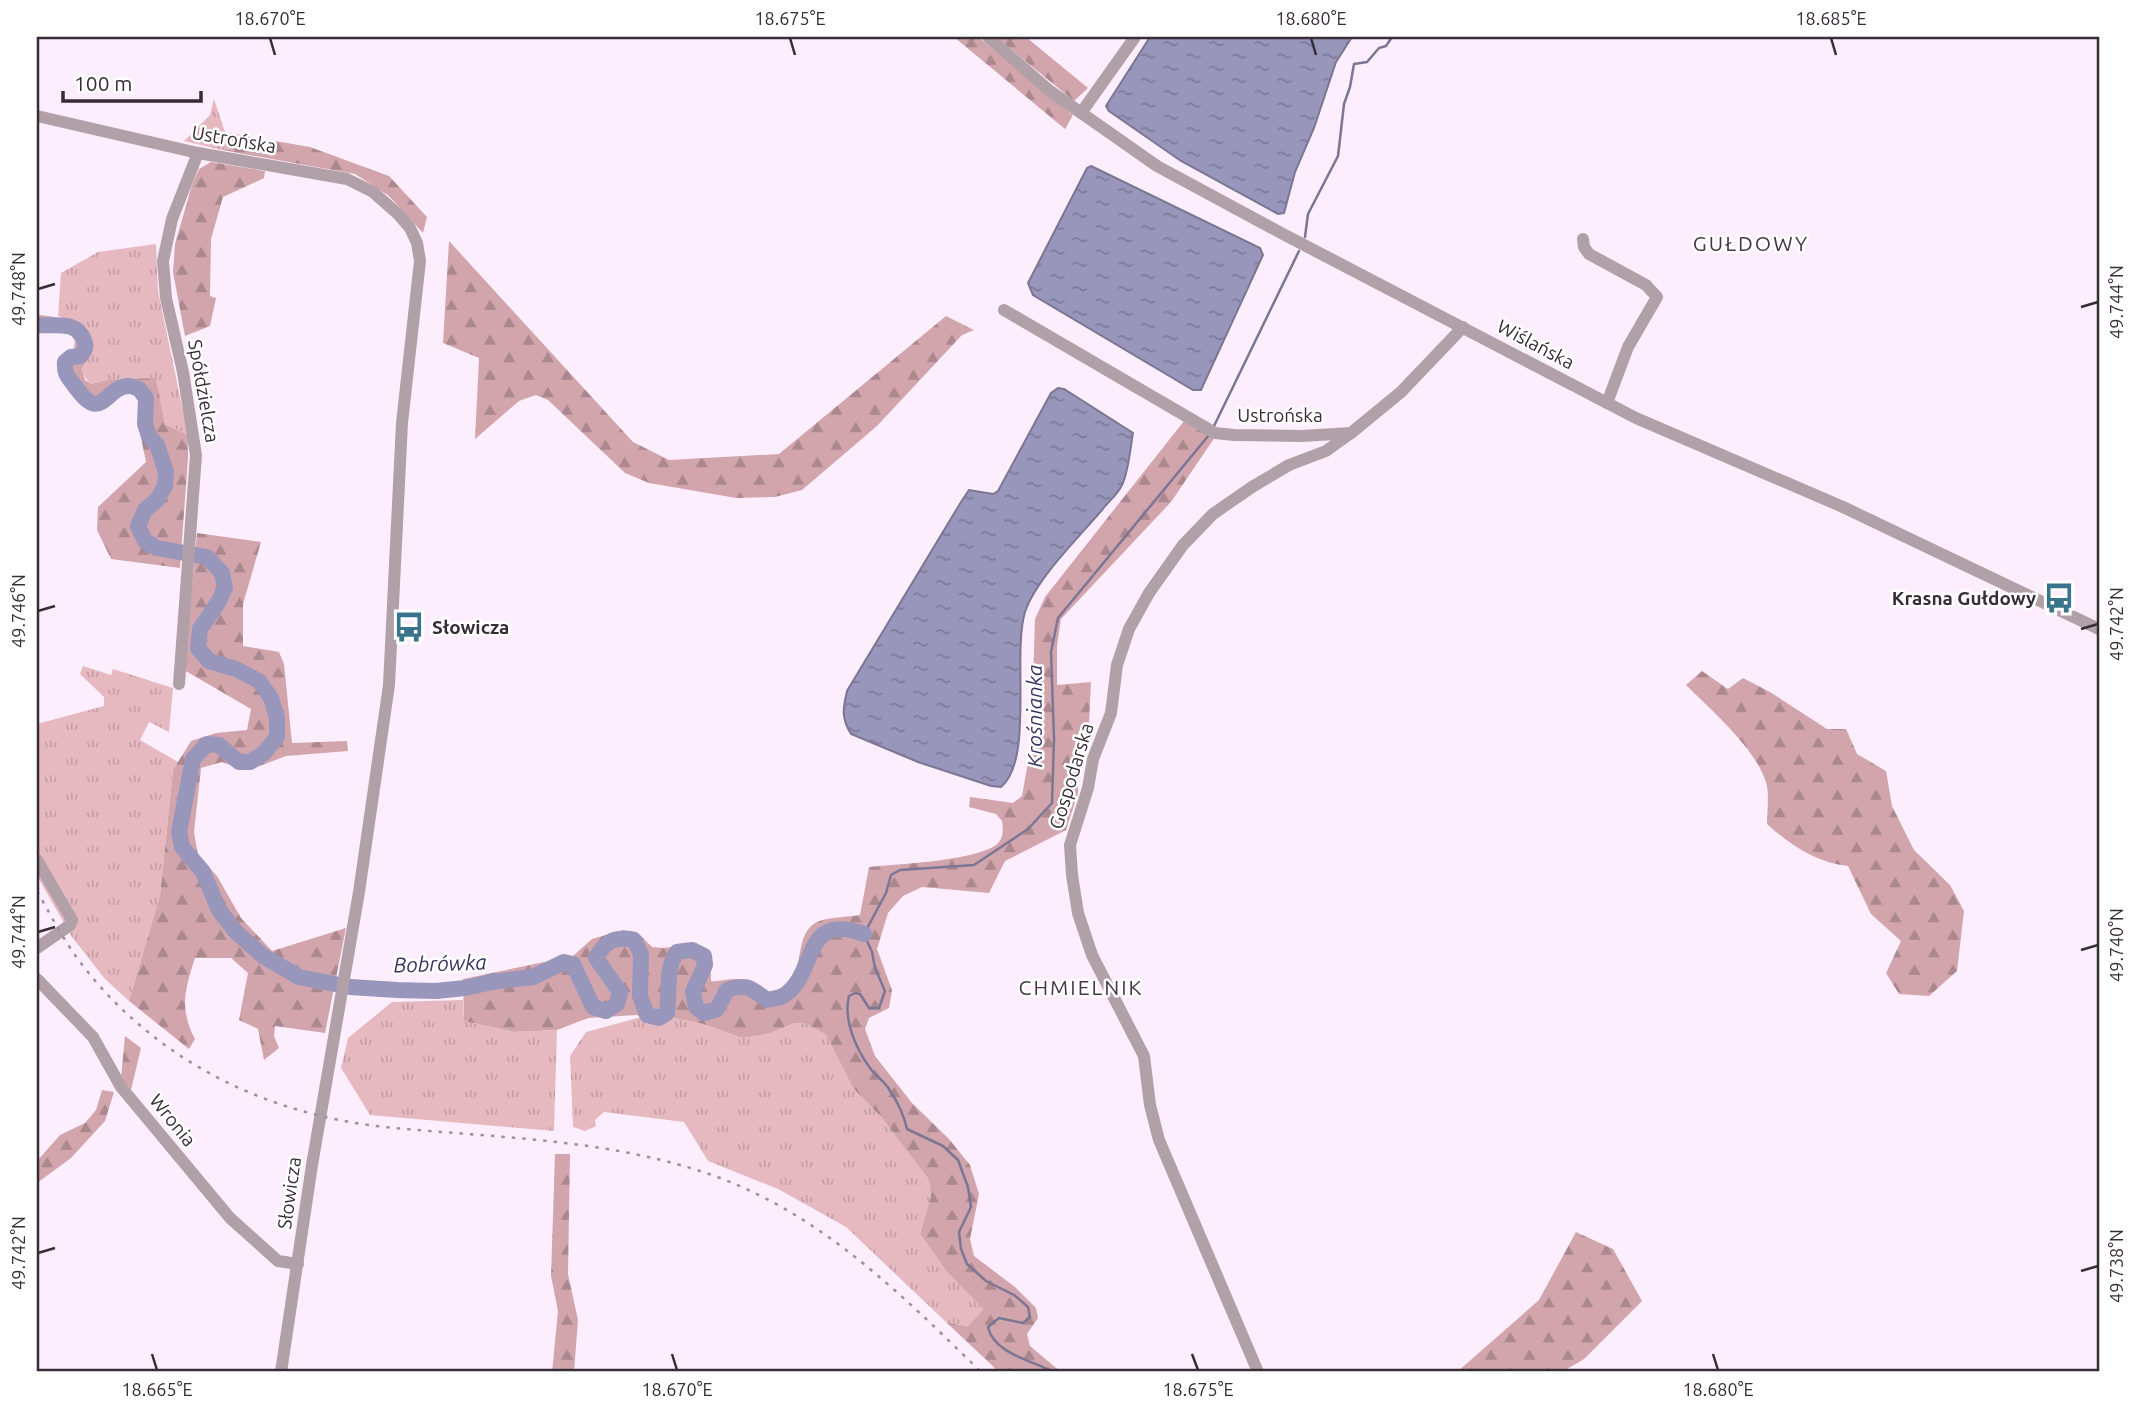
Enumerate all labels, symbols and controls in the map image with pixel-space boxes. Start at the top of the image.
text: 18.670°E [234,8,306,28]
text: 18.675°E [754,8,826,28]
text: 18.680°E [1275,8,1347,28]
text: 18.685°E [1795,8,1867,28]
scale bar [63,60,201,104]
text: 100 m [74,71,132,95]
street label: Ustrońska [190,121,278,157]
district label: GUŁDOWY [1693,231,1809,255]
text: 49.748°N [8,252,28,326]
text: 49.744°N [2106,265,2126,339]
street label: Wiślańska [1494,315,1578,373]
street label: Spółdzielcza [184,338,224,444]
street label: Ustrońska [1237,404,1323,426]
text: 49.746°N [8,574,28,648]
bus stop icon: Krasna Gułdowy [2042,581,2076,615]
place label: Krasna Gułdowy [1892,587,2036,609]
text: 49.742°N [2106,587,2126,661]
bus stop icon: Słowicza [392,610,426,644]
place label: Słowicza [432,616,509,638]
water label: Krośnianka [1022,665,1046,767]
street label: Gospodarska [1044,720,1098,832]
text: 49.744°N [8,895,28,969]
text: 49.740°N [2106,908,2126,982]
water label: Bobrówka [393,949,487,977]
district label: CHMIELNIK [1019,975,1143,999]
street label: Wronia [145,1089,201,1151]
street label: Słowicza [273,1155,305,1231]
text: 49.742°N [8,1216,28,1290]
text: 49.738°N [2106,1229,2126,1303]
text: 18.665°E [121,1379,193,1399]
text: 18.670°E [641,1379,713,1399]
text: 18.675°E [1162,1379,1234,1399]
text: 18.680°E [1682,1379,1754,1399]

